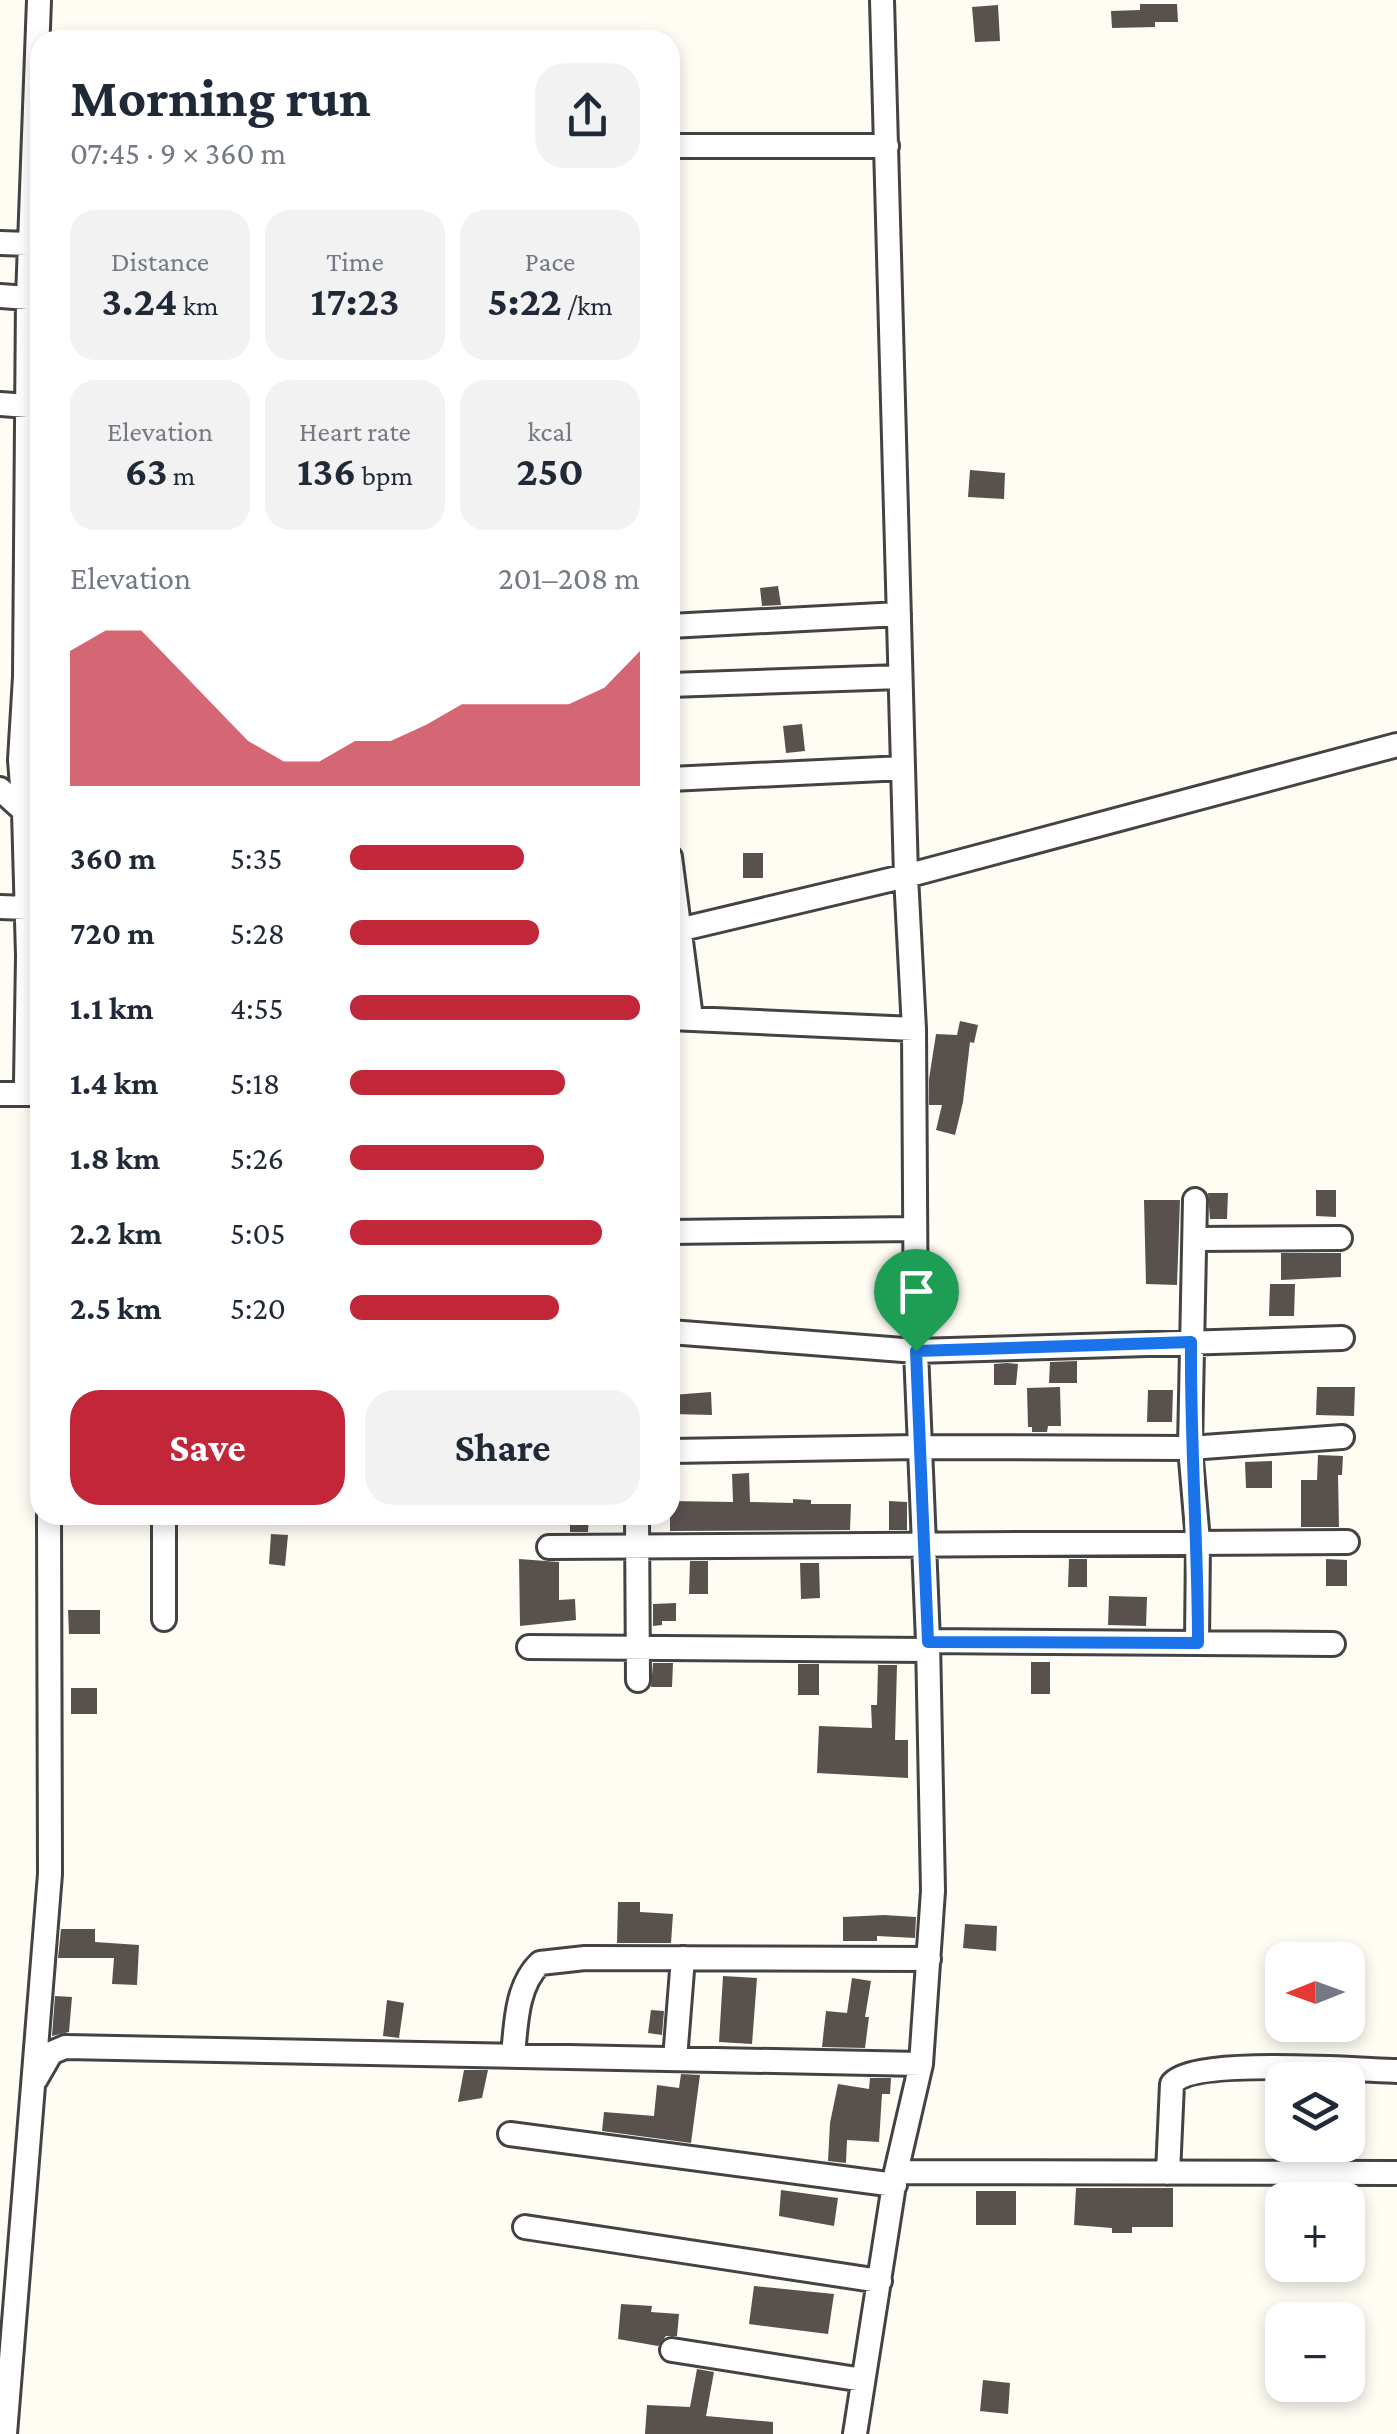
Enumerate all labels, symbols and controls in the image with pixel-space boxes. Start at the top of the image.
button: share [535,63,640,168]
text: Morning run [70,67,371,128]
text: 07:45 · 9 × 360 m [70,135,286,171]
text: Distance [111,246,209,277]
text: Time [326,246,384,277]
text: Pace [525,246,575,277]
text: 3.24 [101,277,177,324]
text: 17:23 [311,277,399,324]
text: 5:22 [487,277,562,324]
text: km [177,290,219,321]
text: /km [562,290,613,321]
text: Elevation [107,416,213,447]
text: Heart rate [299,416,411,447]
text: kcal [527,416,573,447]
text: 63 [125,447,167,494]
text: 136 [297,447,356,494]
text: 250 [516,447,584,494]
text: m [167,460,195,491]
text: bpm [356,460,413,491]
text: Elevation [70,560,191,596]
text: 201–208 m [498,560,640,596]
text: 360 m [70,840,156,876]
text: 5:35 [230,840,283,876]
text: 720 m [70,915,155,951]
text: 5:28 [230,915,285,951]
text: 1.1 km [70,990,153,1026]
text: 4:55 [230,990,284,1026]
text: 1.4 km [70,1065,158,1101]
text: 5:18 [230,1065,280,1101]
text: 1.8 km [70,1140,160,1176]
text: 5:26 [230,1140,284,1176]
text: 2.2 km [70,1215,162,1251]
text: 5:05 [230,1215,286,1251]
pin [874,1249,959,1352]
icon: arrive [889,1264,944,1319]
text: 2.5 km [70,1290,162,1326]
text: 5:20 [230,1290,286,1326]
button: Save [70,1390,345,1505]
button: Share [365,1390,640,1505]
north arrow [1265,1942,1365,2042]
map controls [1265,1942,1365,2402]
button: layers [1265,2062,1365,2162]
button: + [1265,2182,1365,2282]
button: − [1265,2302,1365,2402]

